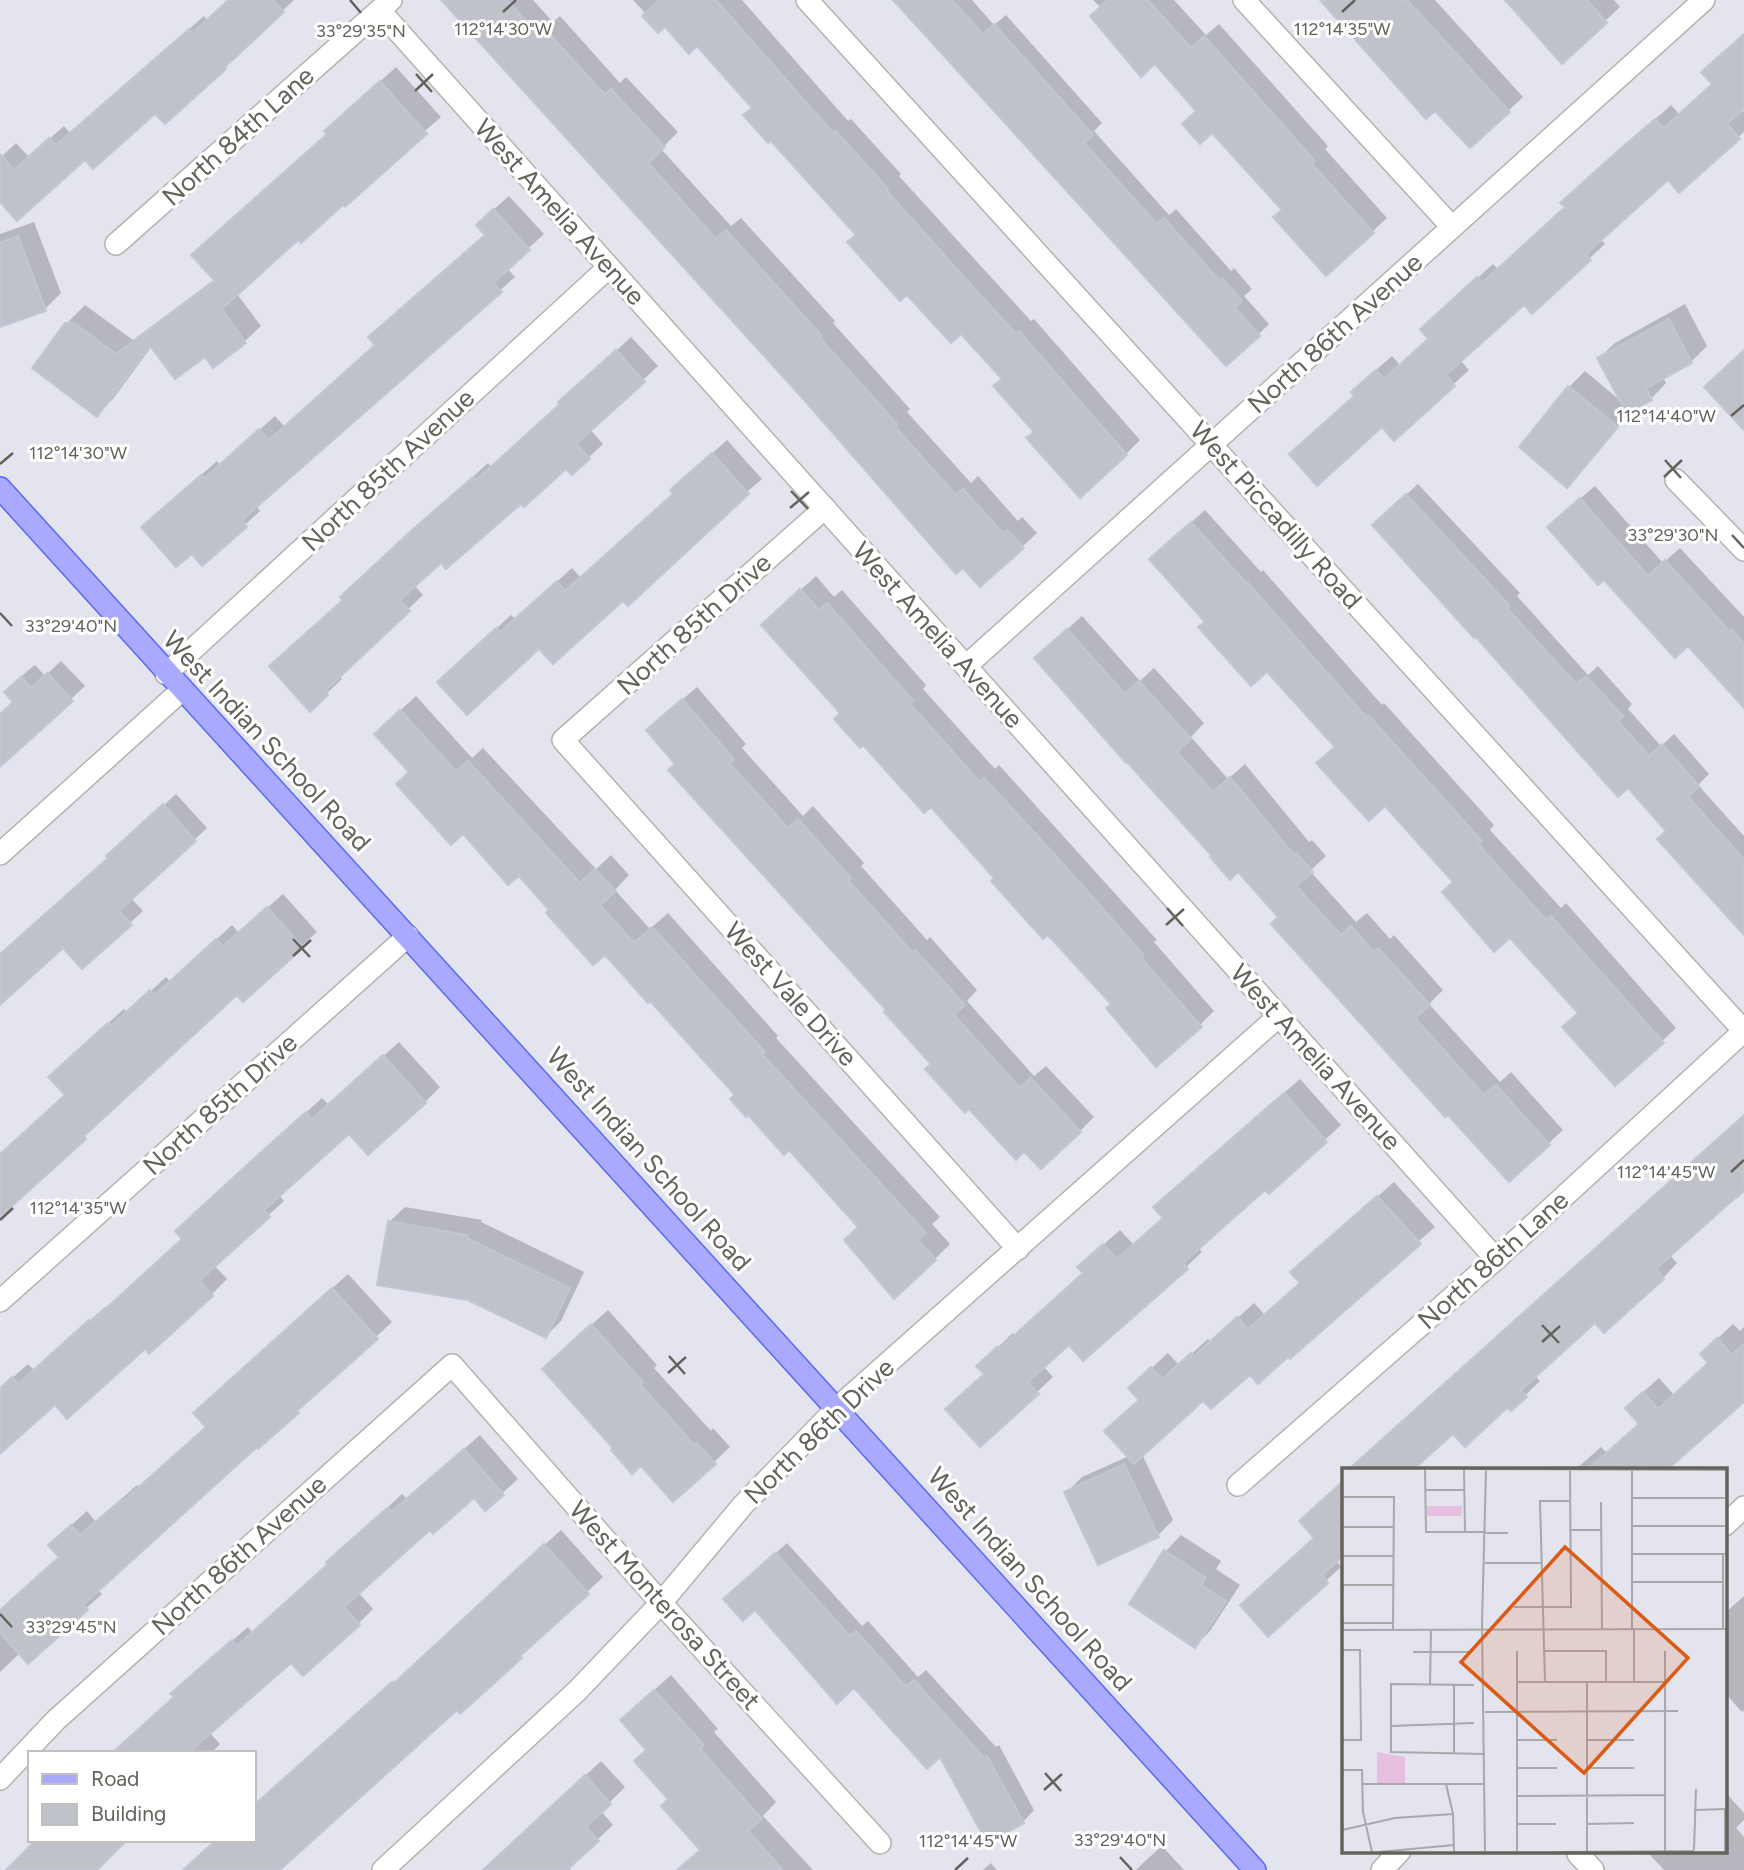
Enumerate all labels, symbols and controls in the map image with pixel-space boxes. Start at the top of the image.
text: 112°14'30"W [454,18,553,40]
text: 112°14'35"W [1294,18,1391,40]
text: 33°29'35"N [316,20,406,42]
street label: North 84th Lane [156,60,320,212]
street label: West Amelia Avenue [468,112,652,312]
street label: North 86th Avenue [1241,246,1429,420]
street label: North 85th Avenue [295,382,481,558]
text: 112°14'40"W [1616,405,1716,427]
street label: West Piccadilly Road [1183,415,1369,615]
text: 112°14'30"W [29,442,128,464]
text: 33°29'30"N [1627,524,1719,546]
street label: West Amelia Avenue [846,535,1030,735]
street label: North 85th Drive [610,546,778,702]
text: 33°29'40"N [25,615,117,637]
street label: West Indian School Road [156,624,378,858]
street label: West Vale Drive [718,915,864,1073]
street label: West Amelia Avenue [1224,957,1408,1157]
street label: North 85th Drive [136,1026,304,1182]
street label: West Indian School Road [540,1040,758,1278]
text: 112°14'45"W [1617,1161,1716,1183]
street label: North 86th Lane [1411,1184,1575,1336]
text: 112°14'35"W [30,1197,127,1219]
street label: North 86th Drive [737,1351,901,1511]
street label: West Indian School Road [921,1460,1139,1698]
street label: North 86th Avenue [145,1468,333,1642]
inset map [1342,1468,1726,1853]
street label: West Monterosa Street [563,1494,767,1716]
text: 33°29'45"N [25,1616,117,1638]
legend [28,1751,256,1842]
text: Road [91,1766,139,1791]
text: Building [91,1801,166,1826]
text: 33°29'40"N [1074,1829,1166,1851]
text: 112°14'45"W [919,1830,1018,1852]

